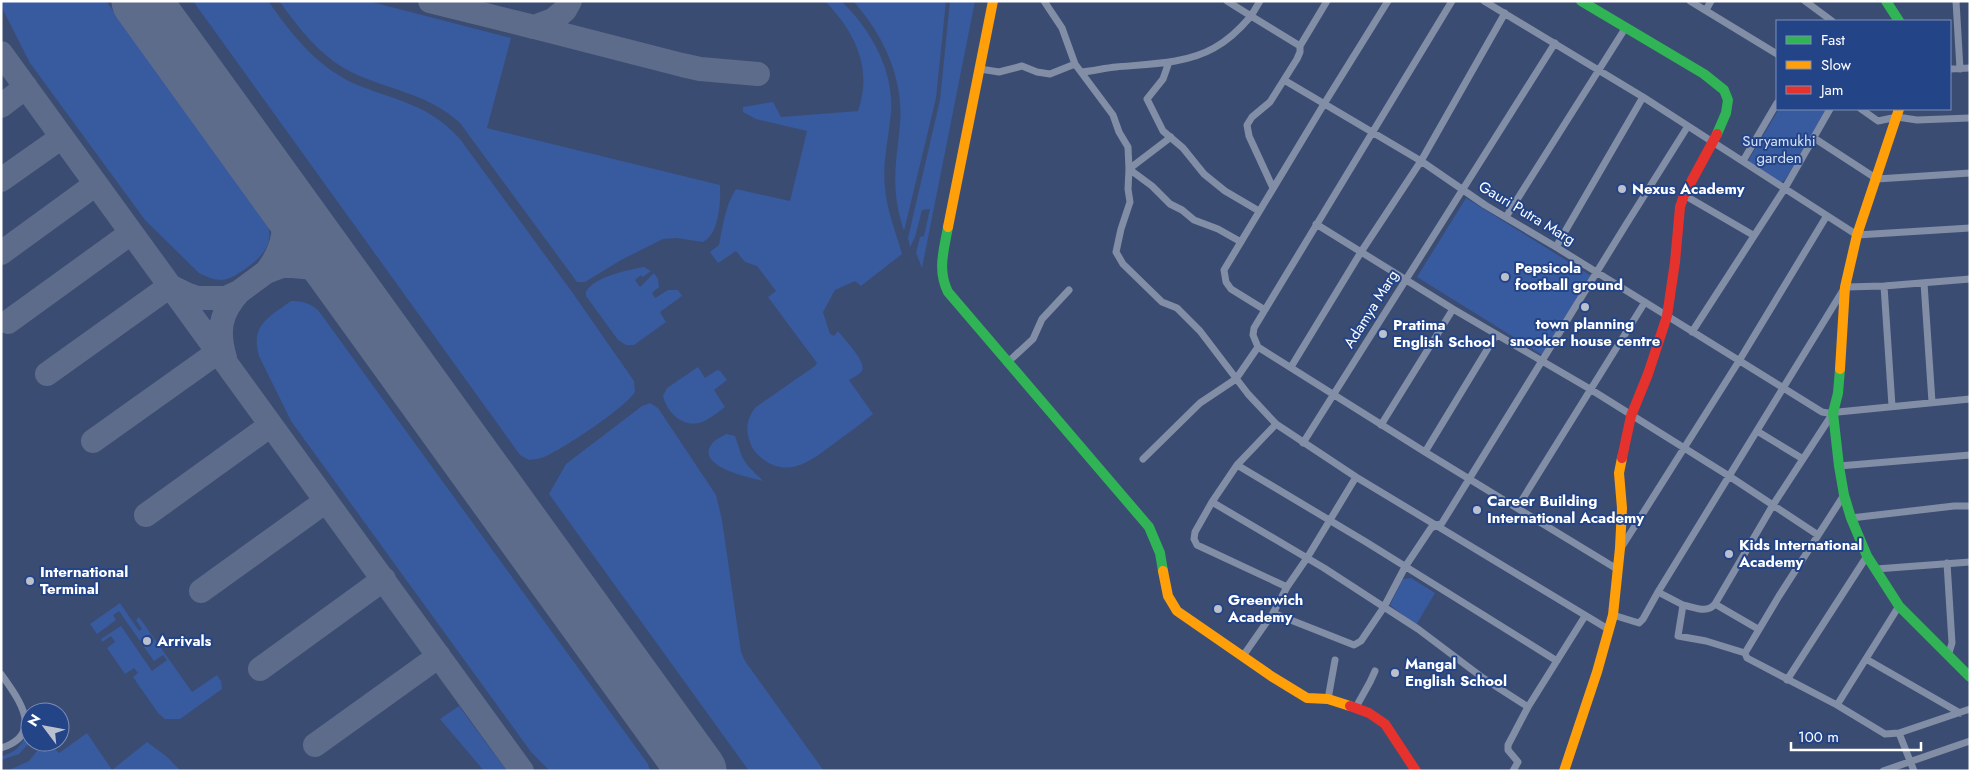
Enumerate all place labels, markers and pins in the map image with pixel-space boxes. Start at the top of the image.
place label: Nexus Academy [1632,178,1745,200]
marker: Nexus Academy [1616,183,1628,195]
place label: Pepsicola football ground [1515,257,1623,296]
marker: Pepsicola football ground [1499,271,1511,283]
marker: town planning snooker house centre [1579,301,1591,313]
place label: town planning snooker house centre [1510,313,1661,352]
place label: Pratima English School [1393,314,1495,353]
marker: Pratima English School [1377,328,1389,340]
place label: Career Building International Academy [1487,490,1644,529]
marker: Career Building International Academy [1471,504,1483,516]
place label: Kids International Academy [1738,534,1862,573]
marker: Kids International Academy [1723,548,1735,560]
place label: International Terminal [40,561,128,600]
marker: International Terminal [24,575,36,587]
place label: Greenwich Academy [1227,589,1303,628]
marker: Greenwich Academy [1212,603,1224,615]
place label: Arrivals [156,630,212,652]
marker: Arrivals [141,635,153,647]
place label: Mangal English School [1405,653,1507,692]
marker: Mangal English School [1389,667,1401,679]

